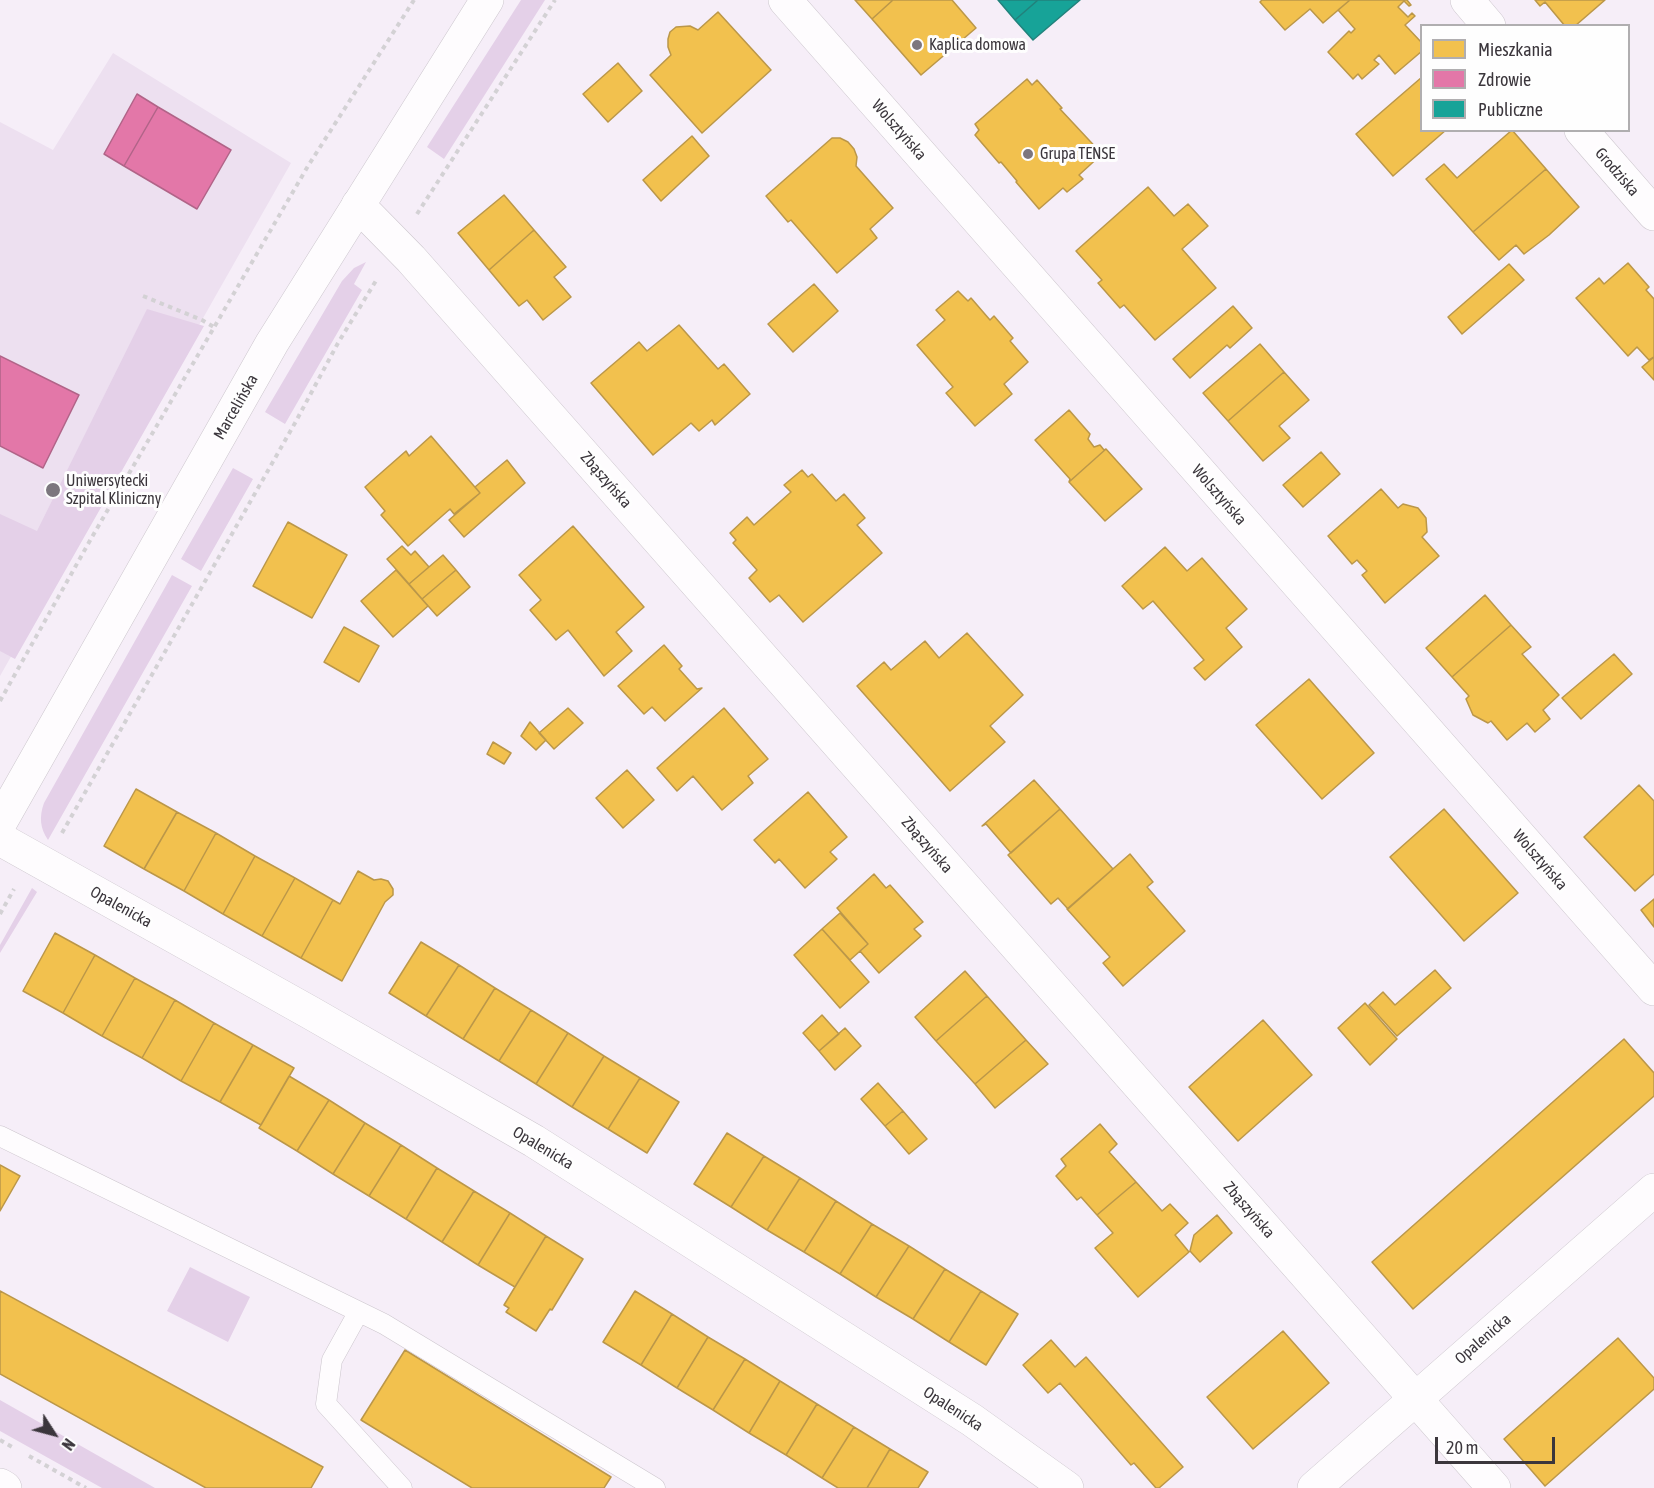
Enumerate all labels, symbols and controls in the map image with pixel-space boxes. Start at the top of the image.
legend [1420,24,1630,132]
place label: Kaplica domowa [929,35,1026,55]
marker: Kaplica domowa [910,38,924,52]
text: Mieszkania [1478,39,1553,60]
text: Zdrowie [1478,69,1531,90]
street label: Wolsztyńska [868,96,930,164]
text: Publiczne [1478,99,1543,120]
place label: Grupa TENSE [1040,144,1115,164]
street label: Grodziska [1591,144,1643,200]
marker: Grupa TENSE [1021,147,1035,161]
street label: Marcelińska [210,371,262,443]
street label: Zbąszyńska [576,448,636,512]
street label: Wolsztyńska [1188,461,1250,529]
place label: Uniwersytecki Szpital Kliniczny [66,471,161,509]
marker: Uniwersytecki Szpital Kliniczny [44,481,62,499]
street label: Zbąszyńska [897,813,957,877]
street label: Wolsztyńska [1509,826,1571,894]
street label: Opalenicka [87,882,155,932]
street label: Opalenicka [509,1122,577,1174]
street label: Zbąszyńska [1219,1178,1279,1242]
street label: Opalenicka [1451,1310,1515,1368]
street label: Opalenicka [919,1383,987,1435]
north arrow [24,1404,84,1464]
scale bar [1438,1425,1558,1463]
text: N [59,1435,79,1454]
text: 20 m [1446,1437,1478,1458]

